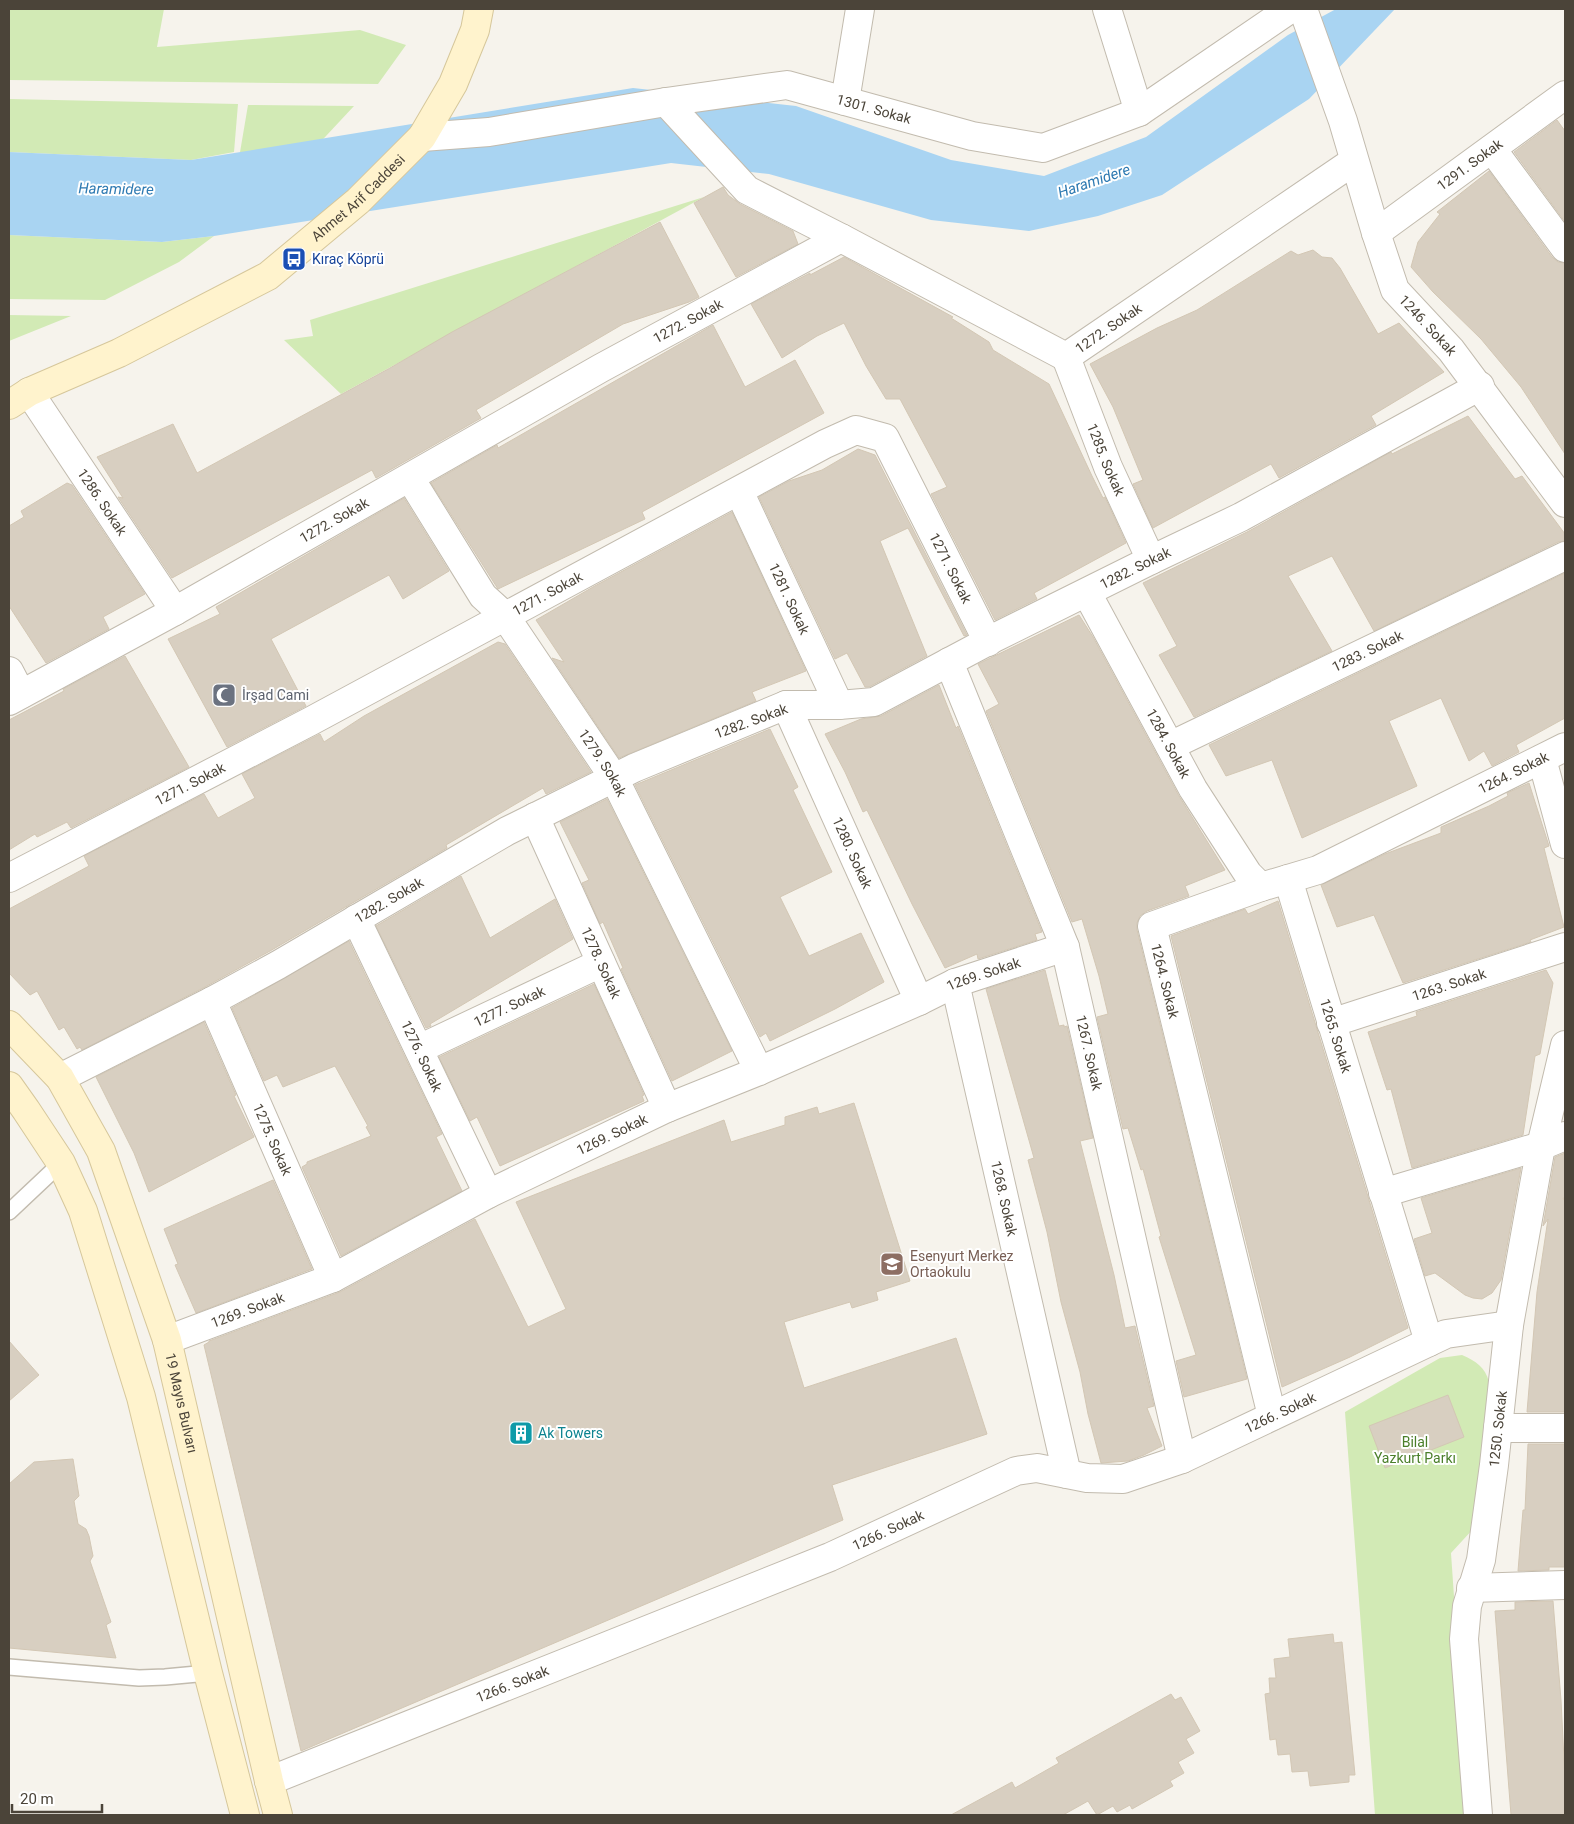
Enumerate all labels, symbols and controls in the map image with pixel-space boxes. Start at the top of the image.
street label: 1301. Sokak [835,91,914,127]
street label: 1291. Sokak [1434,135,1506,194]
street label: Ahmet Arif Caddesi [308,151,408,244]
water label: Haramidere [1055,160,1133,202]
water label: Haramidere [78,179,154,199]
bus stop icon: Kıraç Köprü [281,246,307,272]
place label: Kıraç Köprü [312,251,384,267]
street label: 1246. Sokak [1396,292,1461,359]
street label: 1272. Sokak [650,295,726,346]
street label: 1272. Sokak [1072,299,1145,356]
street label: 1285. Sokak [1084,421,1129,499]
street label: 1286. Sokak [74,465,131,539]
street label: 1272. Sokak [297,494,372,546]
street label: 1271. Sokak [926,530,975,607]
street label: 1282. Sokak [1097,543,1174,592]
street label: 1281. Sokak [766,561,813,638]
street label: 1271. Sokak [510,568,586,619]
street label: 1283. Sokak [1329,627,1406,675]
mosque icon: İrşad Cami [211,682,237,708]
place label: İrşad Cami [242,687,309,703]
street label: 1282. Sokak [712,700,791,742]
street label: 1284. Sokak [1143,706,1194,782]
street label: 1279. Sokak [575,726,630,800]
street label: 1264. Sokak [1475,748,1552,797]
street label: 1271. Sokak [152,759,229,809]
street label: 1280. Sokak [829,814,876,892]
street label: 1282. Sokak [352,873,427,926]
street label: 1278. Sokak [578,924,625,1002]
street label: 1264. Sokak [1148,942,1182,1021]
street label: 1269. Sokak [944,954,1023,994]
street label: 1263. Sokak [1410,965,1489,1004]
street label: 1277. Sokak [471,982,548,1030]
street label: 1265. Sokak [1317,997,1355,1076]
street label: 1267. Sokak [1073,1013,1106,1093]
street label: 1276. Sokak [398,1018,446,1095]
street label: 1275. Sokak [250,1101,296,1179]
street label: 1269. Sokak [574,1110,651,1158]
street label: 1268. Sokak [988,1159,1021,1239]
place label: Esenyurt Merkez Ortaokulu [910,1248,1014,1280]
school or university icon: Esenyurt Merkez Ortaokulu [879,1251,905,1277]
street label: 1269. Sokak [209,1289,287,1331]
street label: 19 Mayıs Bulvarı [162,1351,201,1454]
street label: 1266. Sokak [1242,1389,1319,1436]
street label: 1250. Sokak [1486,1389,1510,1468]
building icon: Ak Towers [508,1420,534,1446]
place label: Ak Towers [538,1425,603,1441]
park label: Bilal Yazkurt Parkı [1374,1434,1456,1466]
street label: 1266. Sokak [850,1506,927,1554]
street label: 1266. Sokak [474,1662,552,1706]
scale bar [12,1782,102,1814]
text: 20 m [20,1790,54,1808]

